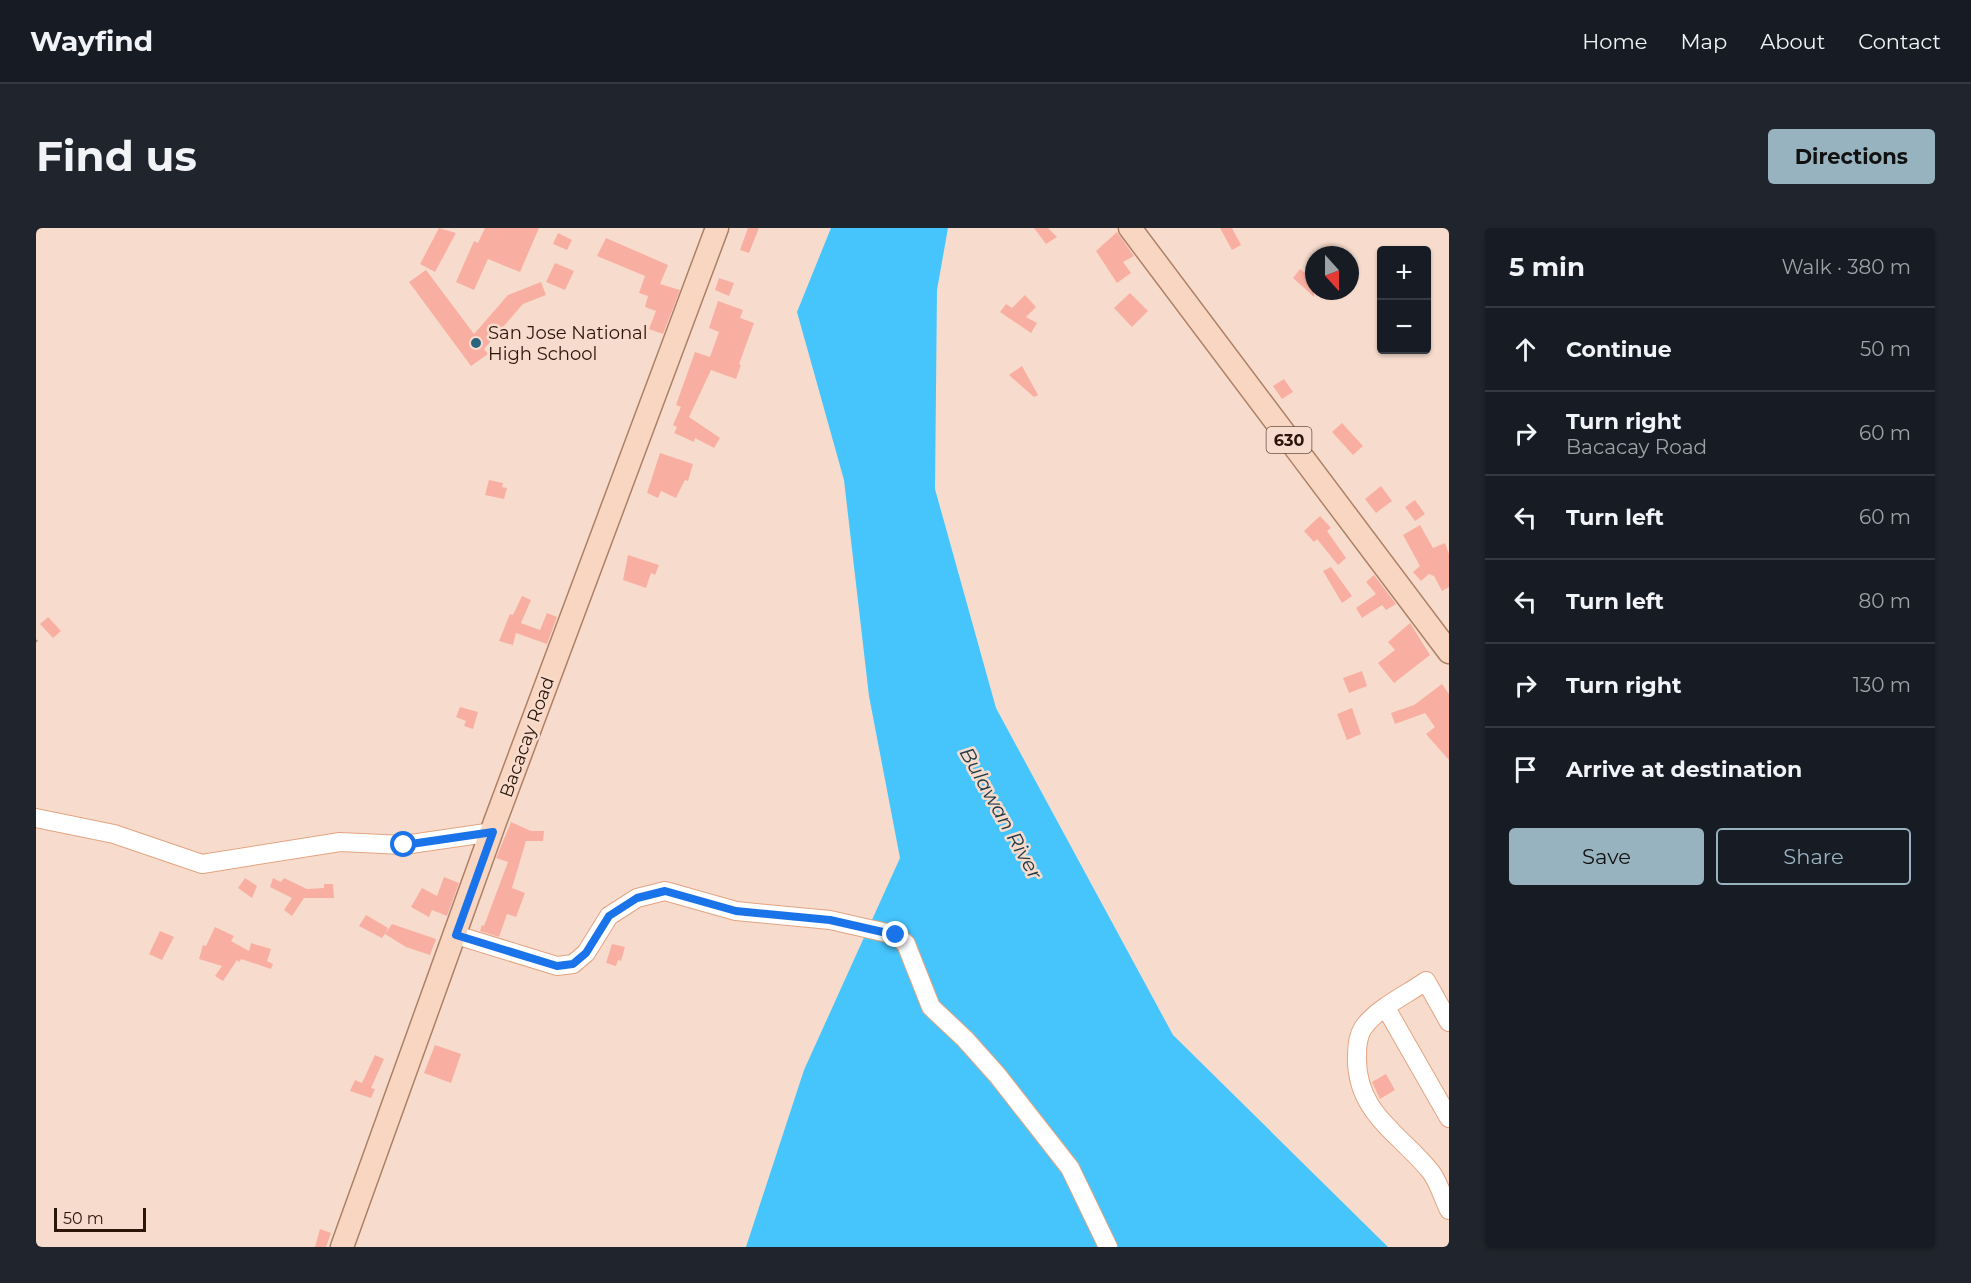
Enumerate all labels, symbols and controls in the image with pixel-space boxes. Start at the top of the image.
text: Wayfind [30,24,153,58]
text: Home [1582,29,1647,54]
text: Map [1680,29,1727,54]
text: About [1760,29,1825,54]
text: Contact [1858,29,1941,54]
button: Directions [1768,129,1935,184]
text: Find us [36,130,197,182]
north arrow [1305,246,1359,300]
map controls [1377,246,1431,354]
button: + [1377,246,1431,300]
text: 5 min [1509,251,1585,283]
text: Walk · 380 m [1781,255,1911,279]
button: − [1377,300,1431,354]
place label: San Jose National High School [488,322,648,365]
icon: ahead [1509,333,1542,366]
marker: San Jose National High School [469,336,483,350]
text: Continue [1566,336,1672,363]
text: 50 m [1860,337,1911,361]
text: Turn right [1566,408,1681,435]
icon: right [1509,417,1542,450]
text: 60 m [1859,421,1911,445]
road number: 630 [1266,427,1312,453]
text: Bacacay Road [1566,435,1707,459]
icon: left [1509,501,1542,534]
text: Turn left [1566,504,1664,531]
text: 60 m [1859,505,1911,529]
icon: left [1509,585,1542,618]
text: Turn left [1566,588,1664,615]
text: 80 m [1859,589,1911,613]
icon: right [1509,669,1542,702]
text: Turn right [1566,672,1681,699]
text: 130 m [1853,673,1911,697]
street label: Bacacay Road [495,674,559,800]
water label: Bulawan River [955,743,1048,884]
icon: arrive [1509,753,1542,786]
text: Arrive at destination [1566,756,1802,783]
button: Save [1509,828,1704,885]
button: Share [1716,828,1911,885]
route start [390,831,416,857]
route end [882,921,908,947]
scale bar [54,1205,146,1232]
text: 50 m [63,1209,104,1228]

